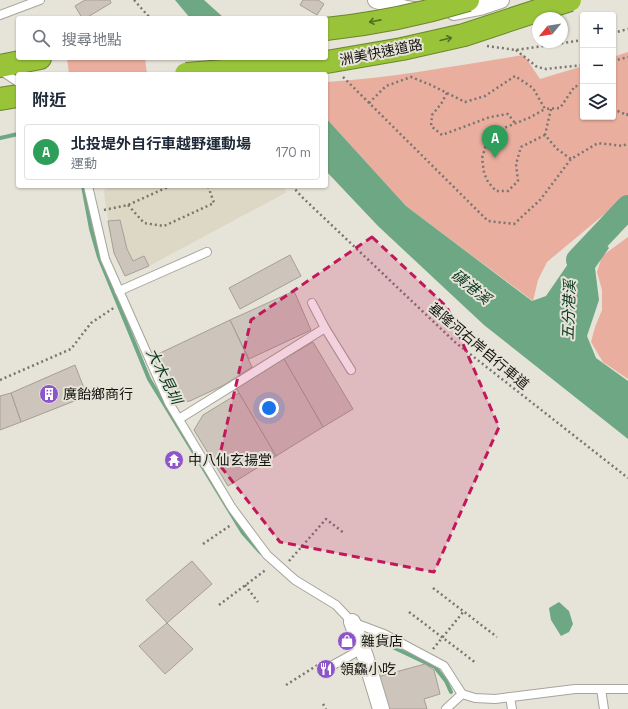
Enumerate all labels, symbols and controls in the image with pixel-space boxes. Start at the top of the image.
north arrow [532,12,568,48]
map controls [580,12,616,120]
button: + [580,12,616,48]
search box [16,16,328,60]
one-way arrow [369,17,382,25]
icon: search [30,27,52,49]
text: 搜尋地點 [62,30,122,49]
one-way arrow [439,34,452,42]
street label: 洲美快速道路 [338,35,424,69]
button: − [580,48,616,84]
button: layers [580,84,616,120]
text: 附近 [32,89,66,111]
pin: A [482,125,508,158]
text: 北投堤外自行車越野運動場 [71,134,251,153]
text: A [42,144,50,161]
text: 170 m [275,144,311,161]
text: 運動 [71,155,97,172]
water label: 磺港溪 [448,265,496,309]
water label: 五分港溪 [558,278,579,340]
street label: 基隆河右岸自行車道 [425,299,533,393]
water label: 大木見圳 [142,345,187,409]
building icon: 廣飴鄉商行 [38,383,60,405]
place label: 廣飴鄉商行 [63,385,133,403]
your location [259,398,279,418]
temple icon: 中八仙玄揚堂 [163,449,185,471]
place label: 中八仙玄揚堂 [188,451,272,469]
shop icon: 雜貨店 [336,630,358,652]
place label: 雜貨店 [361,632,403,650]
restaurant icon: 領鱻小吃 [315,658,337,680]
place label: 領鱻小吃 [340,660,396,678]

